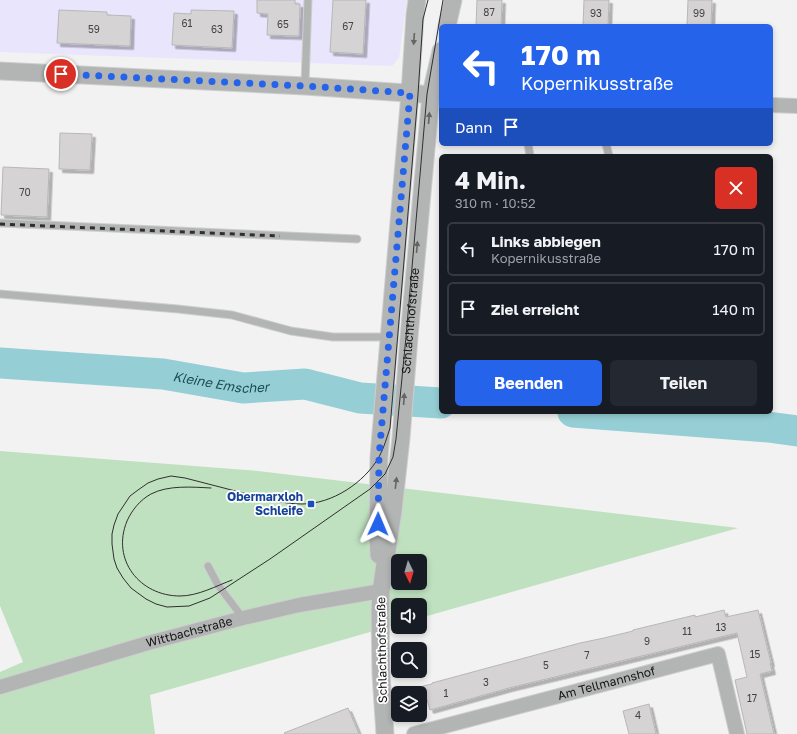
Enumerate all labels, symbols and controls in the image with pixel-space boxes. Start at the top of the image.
house number: 87 [483,6,495,18]
house number: 93 [590,7,602,19]
house number: 99 [693,7,705,19]
house number: 61 [182,17,193,29]
house number: 65 [277,18,289,30]
house number: 67 [342,20,354,32]
house number: 59 [88,23,100,35]
house number: 63 [211,23,223,35]
one-way arrow [410,33,417,45]
text: 170 m [521,38,600,71]
icon: left [455,40,507,92]
pin [44,57,78,91]
icon: arrive [50,63,72,85]
text: Kopernikusstraße [521,72,674,94]
one-way arrow [426,112,432,124]
icon: arrive [500,116,522,138]
text: Dann [455,118,492,136]
text: 4 Min. [455,165,526,194]
button: close [715,167,757,209]
house number: 70 [19,186,31,198]
text: 310 m · 10:52 [455,195,535,211]
text: Links abbiegen [491,232,601,250]
icon: left [457,238,479,260]
text: 170 m [713,240,755,258]
one-way arrow [414,241,420,253]
text: Kopernikusstraße [491,250,601,266]
street label: Schlachthofstraße [398,267,422,374]
icon: arrive [457,298,479,320]
text: Ziel erreicht [491,300,579,318]
text: 140 m [712,300,755,318]
button: Beenden [455,360,602,406]
button: Teilen [610,360,757,406]
water label: Kleine Emscher [172,368,271,396]
one-way arrow [401,393,408,405]
one-way arrow [393,477,400,489]
place label: Obermarxloh Schleife [227,489,303,518]
marker: Obermarxloh Schleife [306,499,316,509]
position arrow [357,503,399,545]
north arrow [391,554,427,590]
map controls [391,554,427,722]
street label: Schlachthofstraße [373,597,390,703]
button: sound [391,598,427,634]
street label: Wittbachstraße [144,613,234,650]
house number: 13 [716,621,726,633]
house number: 11 [682,625,692,637]
house number: 9 [644,635,650,647]
button: search [391,642,427,678]
house number: 15 [750,648,761,660]
house number: 7 [584,649,590,661]
house number: 5 [543,659,549,671]
street label: Am Tellmannshof [556,663,657,703]
house number: 3 [483,676,489,688]
button: layers [391,686,427,722]
house number: 1 [444,687,449,699]
house number: 17 [747,692,757,704]
house number: 4 [635,709,641,721]

